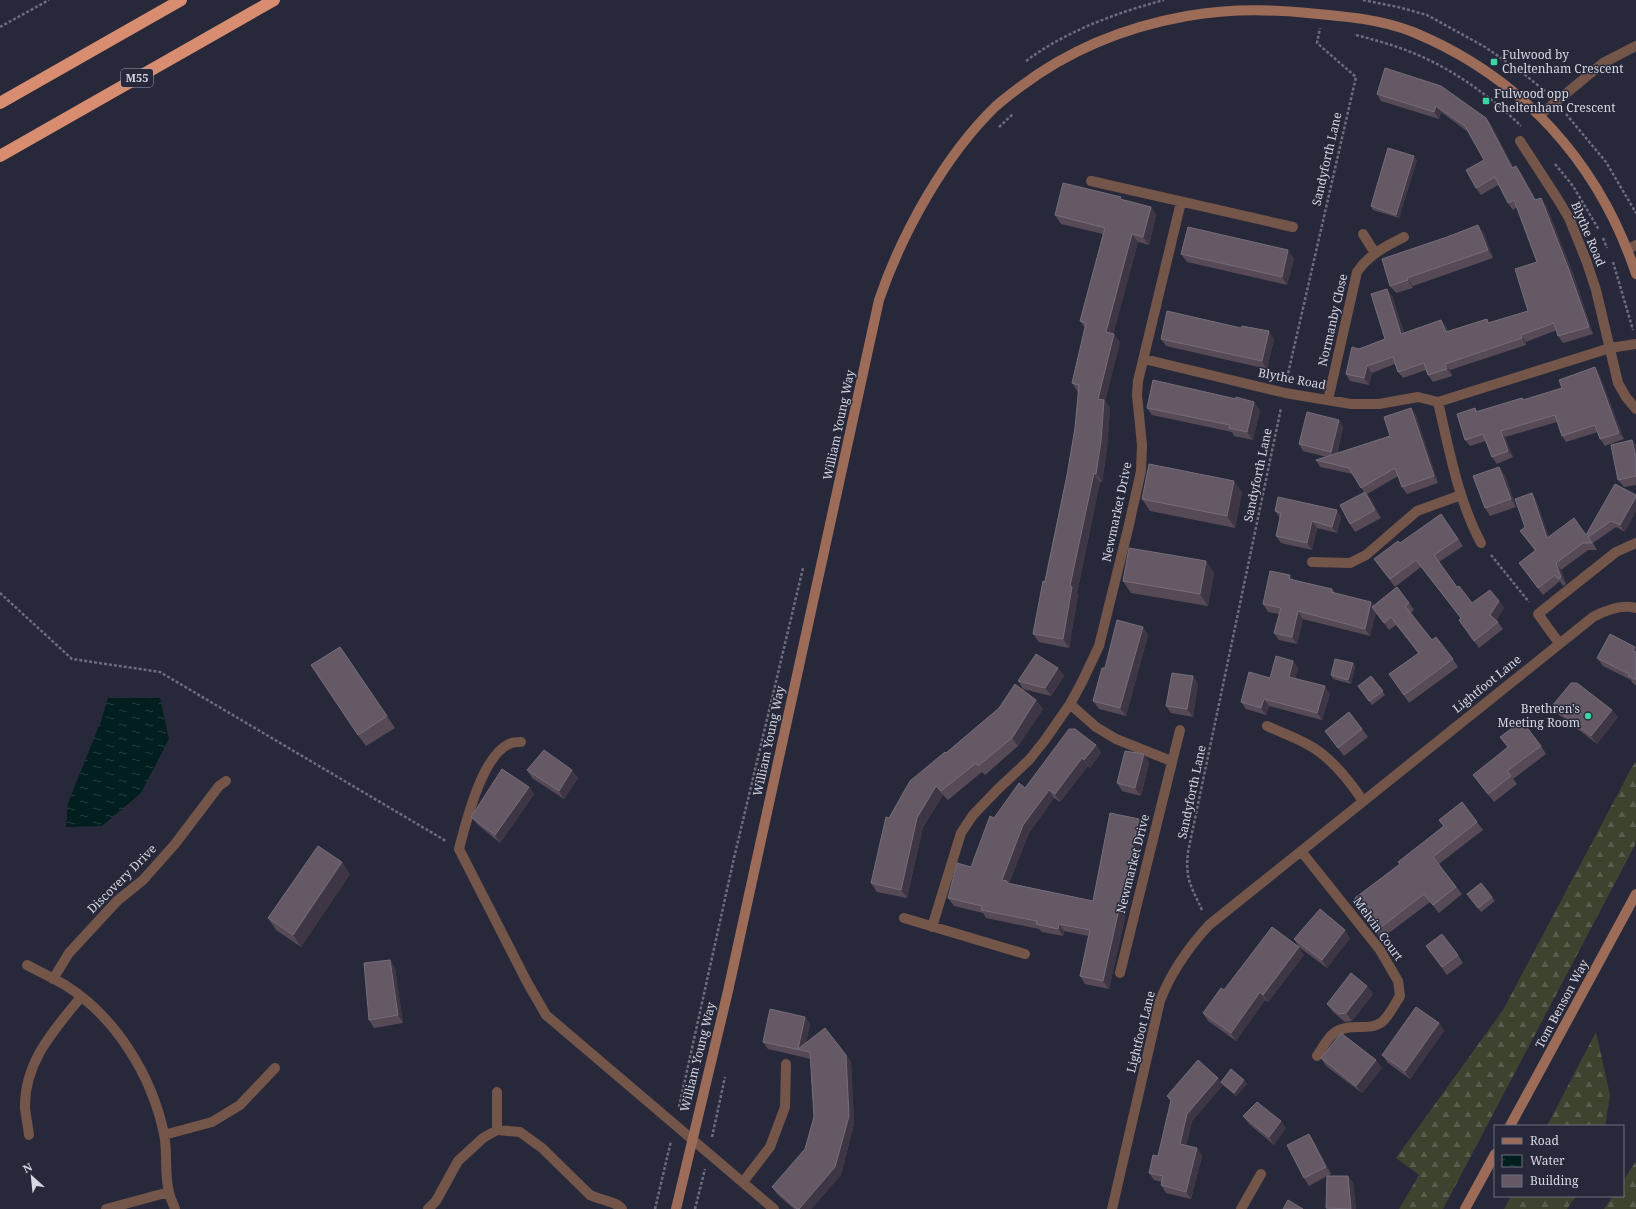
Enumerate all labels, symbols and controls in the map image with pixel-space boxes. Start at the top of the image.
place label: Fulwood by Cheltenham Crescent [1502,46,1624,77]
marker: Fulwood by Cheltenham Crescent [1489,57,1499,67]
road number: M55 [121,69,153,87]
place label: Fulwood opp Cheltenham Crescent [1494,85,1616,116]
marker: Fulwood opp Cheltenham Crescent [1481,96,1491,106]
street label: Sandyforth Lane [1307,110,1346,207]
street label: Blythe Road [1567,199,1610,269]
street label: Normanby Close [1314,272,1351,368]
street label: Blythe Road [1257,364,1328,394]
street label: William Young Way [819,368,859,482]
street label: Sandyforth Lane [1239,426,1276,523]
street label: Newmarket Drive [1098,460,1135,563]
street label: Lightfoot Lane [1449,651,1525,717]
street label: William Young Way [749,684,789,798]
place label: Brethren's Meeting Room [1497,700,1580,731]
marker: Brethren's Meeting Room [1583,711,1593,721]
street label: Sandyforth Lane [1173,743,1210,840]
street label: Newmarket Drive [1112,812,1153,915]
street label: Discovery Drive [83,840,160,917]
street label: Melvin Court [1350,893,1407,964]
street label: Tom Benson Way [1531,956,1592,1051]
street label: Lightfoot Lane [1122,989,1159,1075]
street label: William Young Way [676,1000,719,1113]
legend [1494,1125,1624,1197]
text: Road [1530,1132,1560,1149]
text: Water [1530,1152,1565,1169]
north arrow [12,1157,52,1197]
text: N [20,1159,35,1176]
text: Building [1530,1172,1579,1189]

